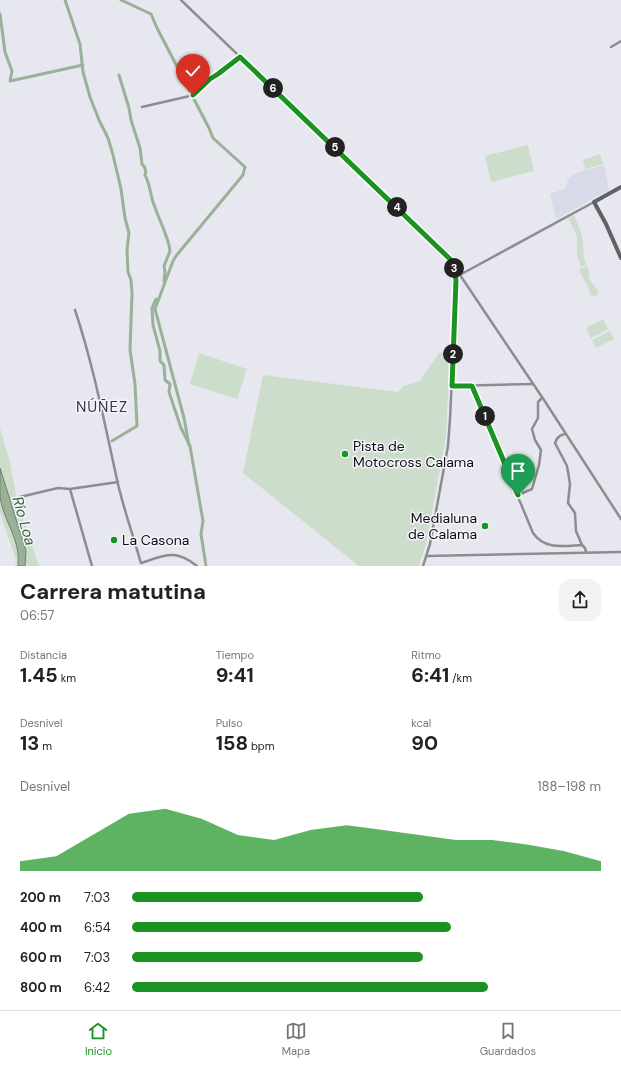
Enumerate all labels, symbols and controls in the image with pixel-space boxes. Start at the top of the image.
pin [176,54,210,95]
icon: check [182,60,204,82]
pin: 6 [263,78,283,98]
text: 6 [270,81,276,95]
pin: 5 [325,137,345,157]
text: 5 [332,140,338,154]
pin: 4 [387,197,407,217]
text: 4 [393,200,401,214]
pin: 3 [444,258,464,278]
text: 3 [451,261,457,275]
pin: 2 [443,344,463,364]
text: 2 [450,347,456,361]
district label: NÚÑEZ [76,397,128,417]
pin: 1 [475,406,495,426]
text: 1 [483,409,487,423]
place label: Pista de Motocross Calama [353,437,474,471]
marker: Pista de Motocross Calama [340,449,350,459]
pin [501,454,535,495]
icon: arrive [507,460,529,482]
water label: Río Loa [7,494,41,548]
place label: Medialuna de Calama [408,509,477,543]
marker: Medialuna de Calama [480,521,490,531]
place label: La Casona [122,531,189,549]
marker: La Casona [109,535,119,545]
text: Carrera matutina [20,577,206,606]
button: share [559,579,601,621]
text: 06:57 [20,607,54,624]
text: Distancia [20,648,67,662]
text: Tiempo [216,648,254,662]
text: Ritmo [411,648,441,662]
text: 1.45 [20,662,58,688]
text: 9:41 [216,662,254,688]
text: 6:41 [411,662,449,688]
text: km [58,671,76,685]
text: /km [449,671,472,685]
text: Desnivel [20,716,63,730]
text: Pulso [216,716,243,730]
text: kcal [411,716,431,730]
text: 13 [20,730,39,756]
text: 158 [216,730,248,756]
text: 90 [411,730,438,756]
text: m [39,739,52,753]
text: bpm [248,739,275,753]
text: Desnivel [20,778,70,795]
text: 188–198 m [537,778,601,795]
text: 200 m [20,889,61,906]
text: 7:03 [84,889,110,906]
text: 400 m [20,919,62,936]
text: 6:54 [84,919,111,936]
text: 600 m [20,949,62,966]
text: 7:03 [84,949,110,966]
text: 800 m [20,979,62,996]
text: 6:42 [84,979,110,996]
tab: Inicio [85,1020,112,1058]
tab: Mapa [282,1020,310,1058]
tab: Guardados [480,1020,536,1058]

